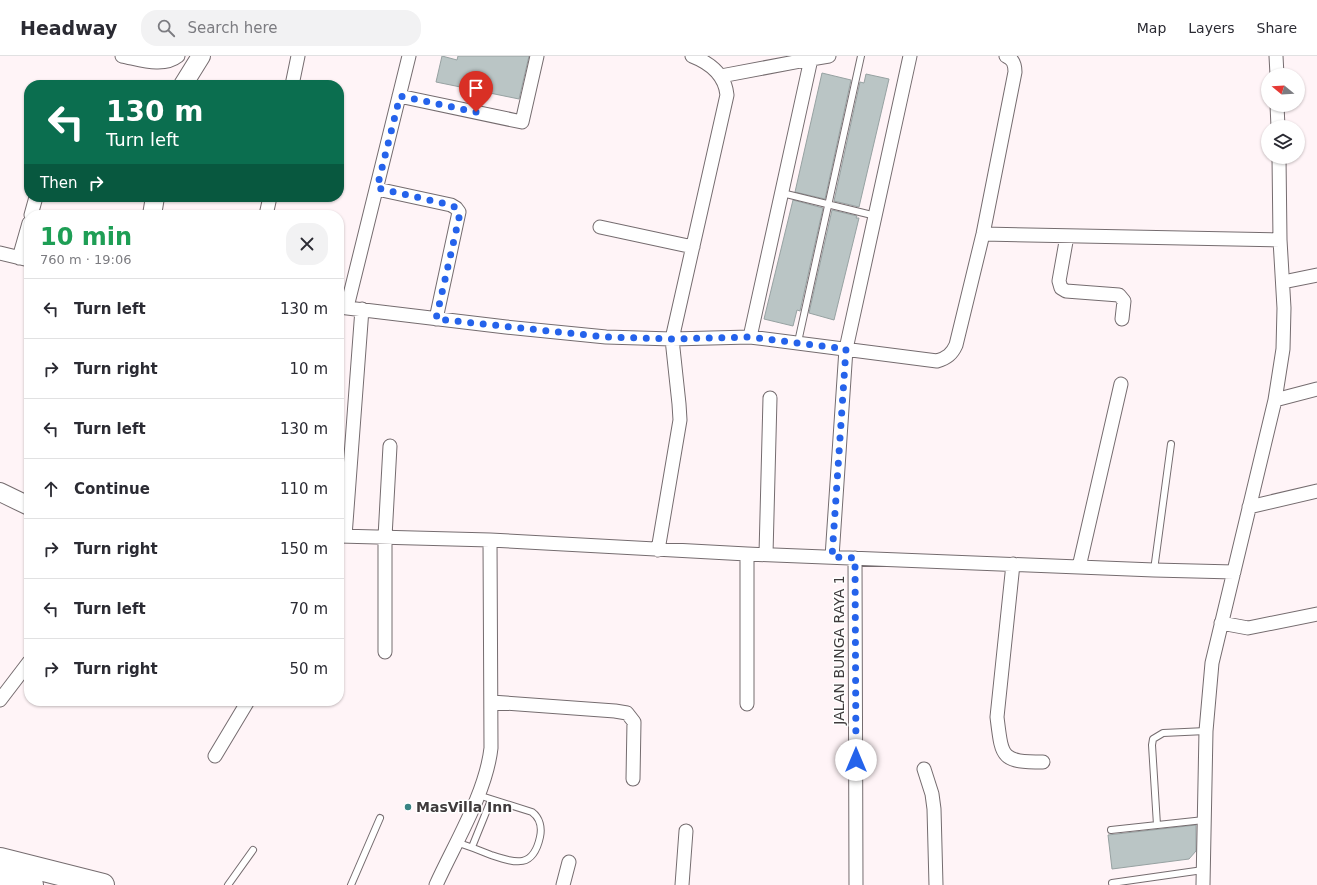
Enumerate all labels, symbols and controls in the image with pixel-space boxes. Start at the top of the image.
search box [141,10,421,46]
text: Headway [20,17,117,39]
icon: search [155,17,177,39]
text: Search here [187,19,278,37]
text: Map [1137,20,1166,36]
text: Layers [1188,20,1235,36]
text: Share [1257,20,1297,36]
north arrow [1261,68,1305,112]
map controls [1261,68,1305,164]
pin [459,71,493,112]
icon: arrive [465,77,487,99]
text: 130 m [106,95,203,128]
icon: left [40,96,92,148]
button: layers [1261,120,1305,164]
text: Turn left [106,129,179,150]
icon: right [85,172,107,194]
text: Then [40,174,77,192]
text: 10 min [40,223,132,251]
button: close [286,223,328,265]
text: 760 m · 19:06 [40,252,131,267]
icon: left [40,298,62,320]
text: Turn left [74,300,146,318]
text: 130 m [280,300,328,318]
icon: right [40,358,62,380]
text: Turn right [74,360,158,378]
text: 10 m [290,360,328,378]
icon: left [40,418,62,440]
text: Turn left [74,420,146,438]
text: 130 m [280,420,328,438]
icon: ahead [40,478,62,500]
text: Continue [74,480,150,498]
text: 110 m [280,480,328,498]
icon: right [40,538,62,560]
text: Turn right [74,540,158,558]
text: 150 m [280,540,328,558]
street label: JALAN BUNGA RAYA 1 [831,575,847,726]
icon: left [40,598,62,620]
text: Turn left [74,600,146,618]
text: 70 m [290,600,328,618]
icon: right [40,658,62,680]
text: Turn right [74,660,158,678]
text: 50 m [290,660,328,678]
position arrow [835,739,877,781]
place label: MasVilla Inn [416,799,512,815]
marker: MasVilla Inn [403,802,413,812]

